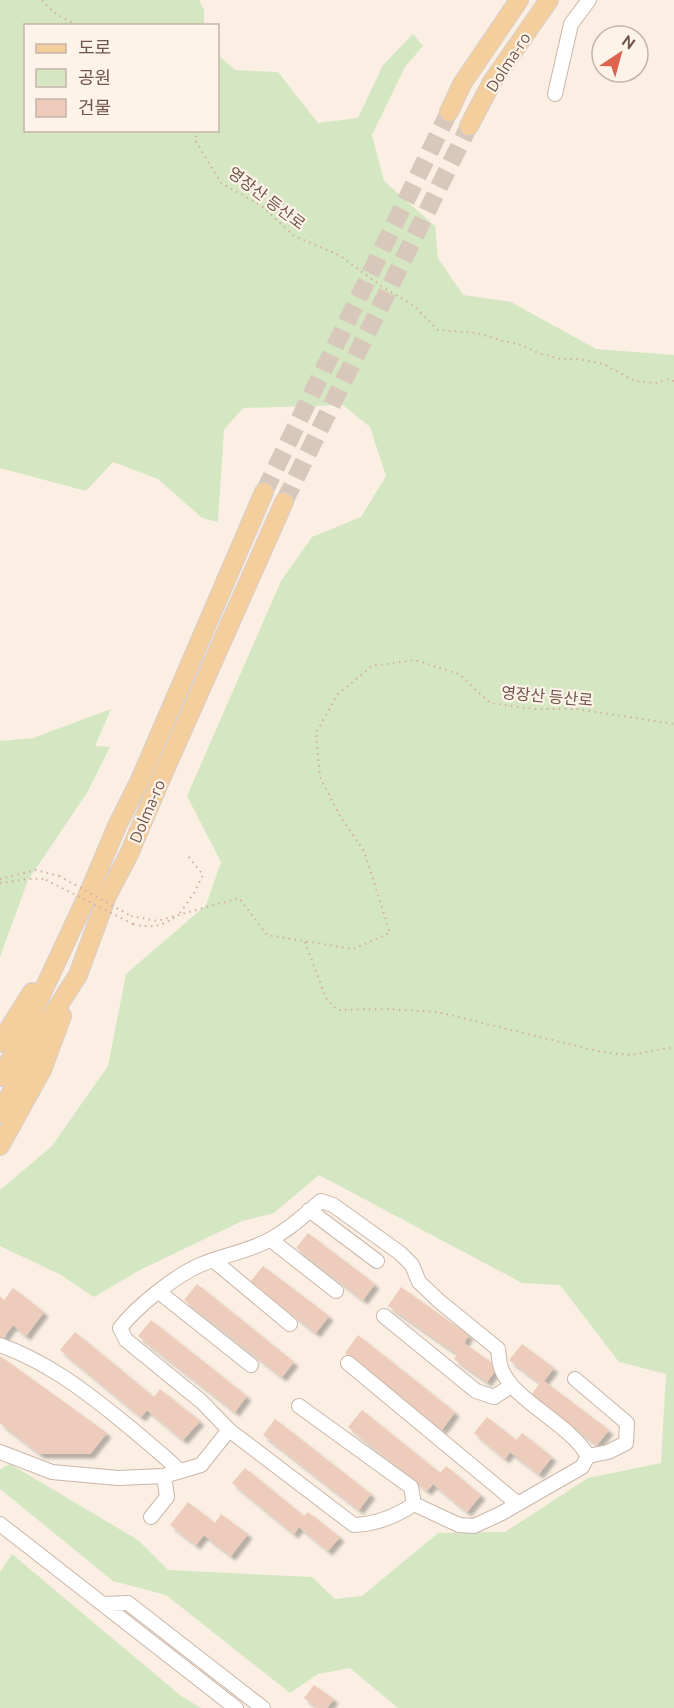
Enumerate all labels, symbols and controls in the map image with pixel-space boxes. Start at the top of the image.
legend [24,24,219,132]
north arrow [590,24,650,84]
street label: Dolma-ro [482,29,534,95]
text: N [619,31,639,53]
text: 도로 [78,37,111,57]
text: 공원 [78,67,111,87]
text: 건물 [78,97,111,117]
street label: 영장산 등산로 [225,163,309,233]
street label: 영장산 등산로 [500,683,594,709]
street label: Dolma-ro [126,777,168,845]

